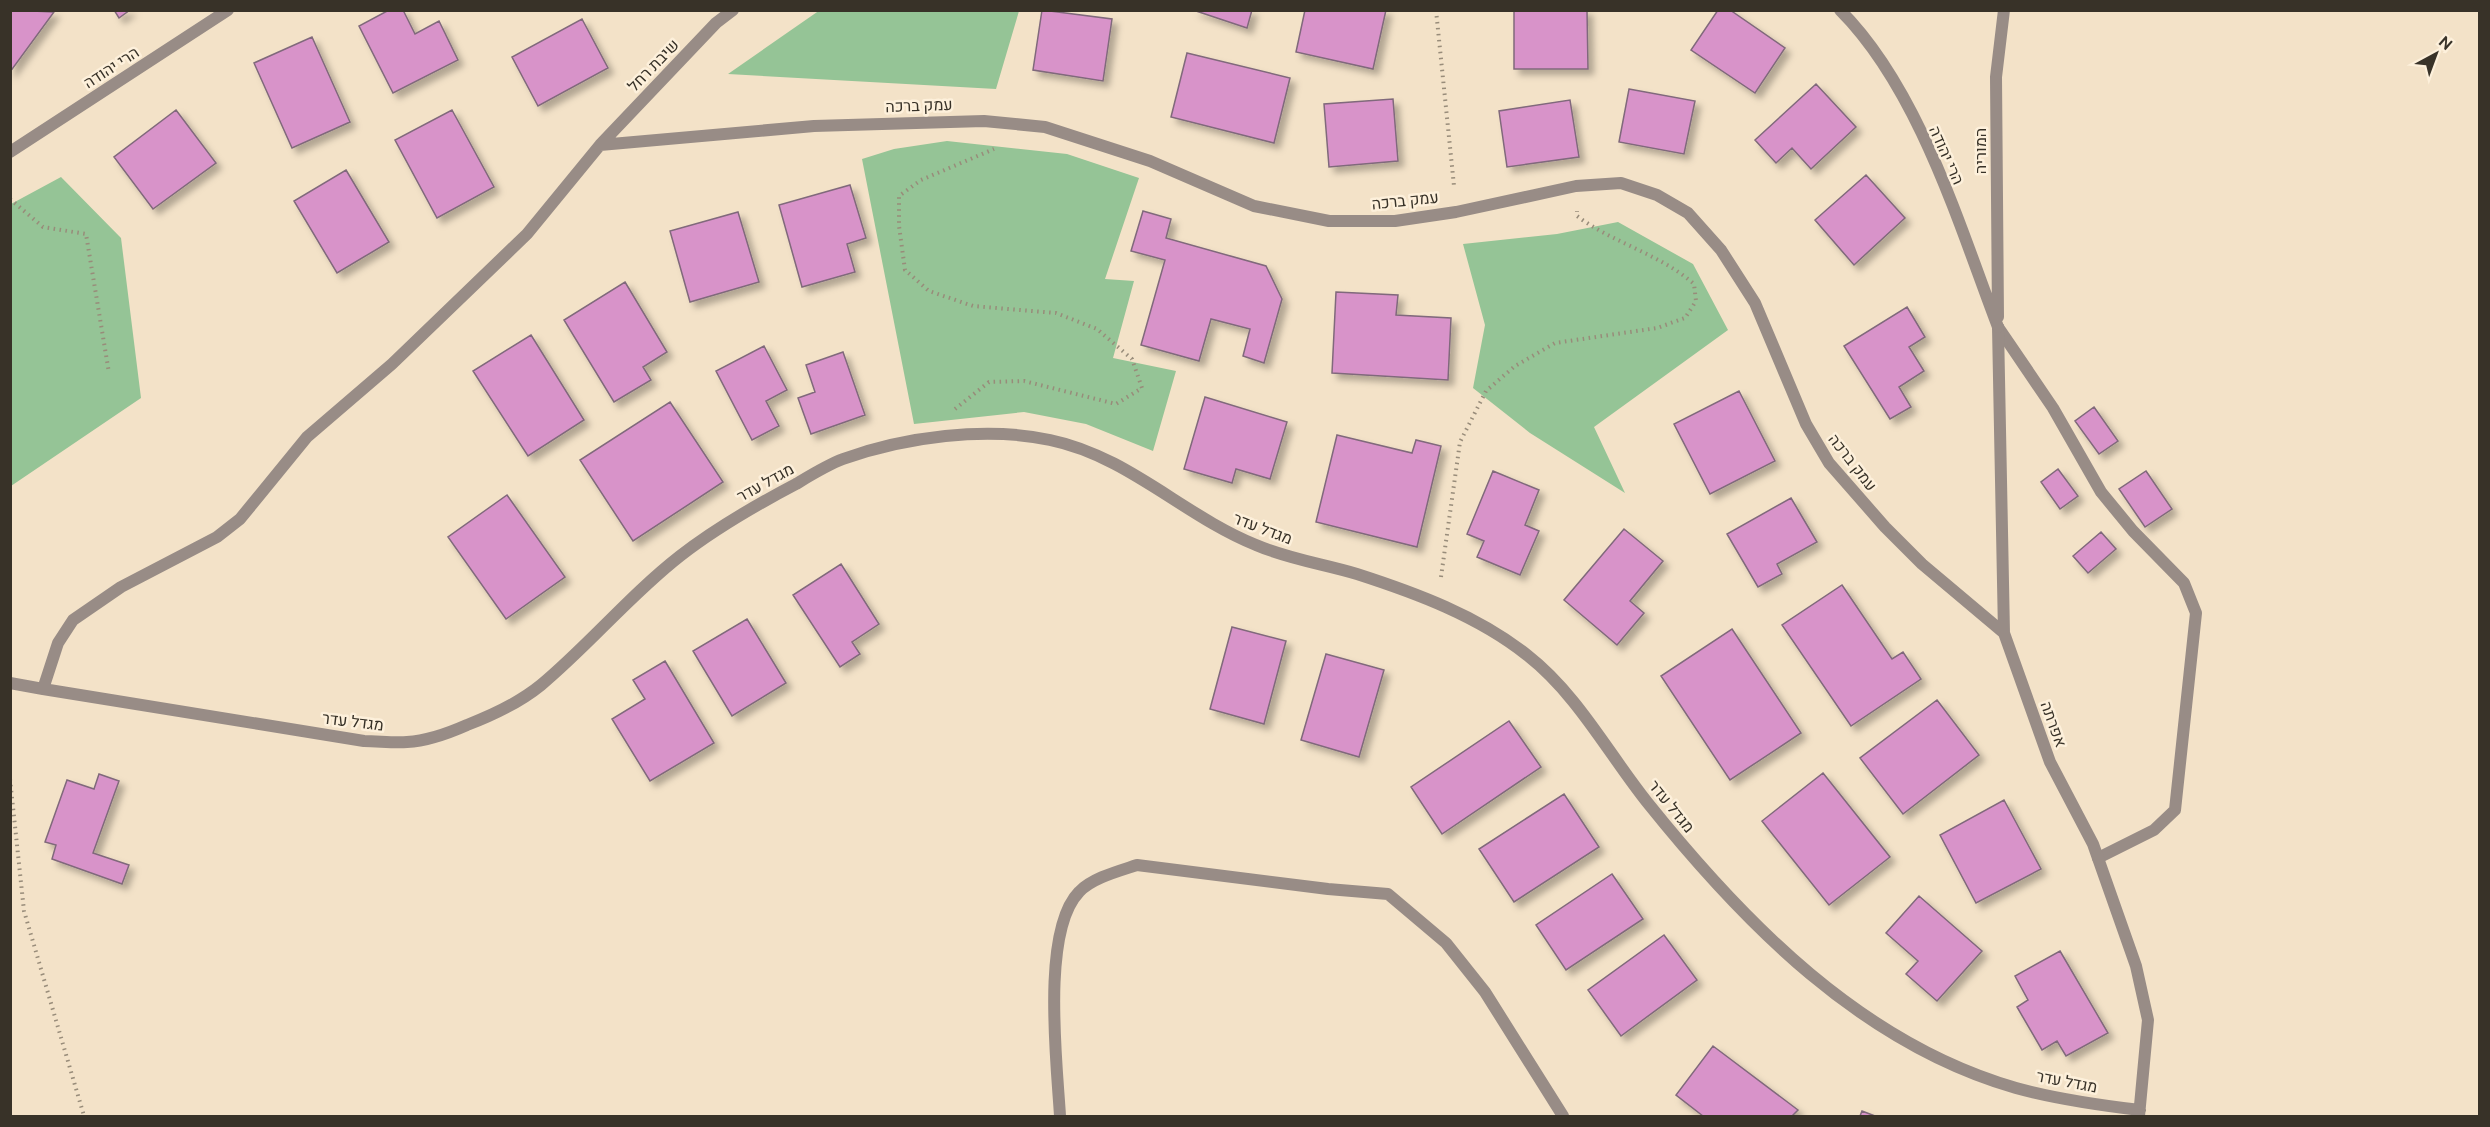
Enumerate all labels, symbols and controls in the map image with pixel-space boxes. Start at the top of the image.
north arrow [2406,24,2466,84]
text: N [2435,32,2456,53]
street label: שיבת רחל [624,35,682,95]
street label: הרי יהודה [80,42,142,92]
street label: עמק ברכה [885,95,953,115]
street label: הרי יהודה [1926,123,1968,187]
street label: המוריה [1971,128,1989,174]
street label: עמק ברכה [1371,188,1439,212]
street label: עמק ברכה [1825,430,1881,494]
street label: מגדל עדר [734,459,796,505]
street label: מגדל עדר [1231,508,1295,548]
street label: אפרתה [2037,699,2071,749]
street label: מגדל עדר [321,708,385,734]
street label: מגדל עדר [1645,776,1699,836]
street label: מגדל עדר [2035,1066,2099,1096]

